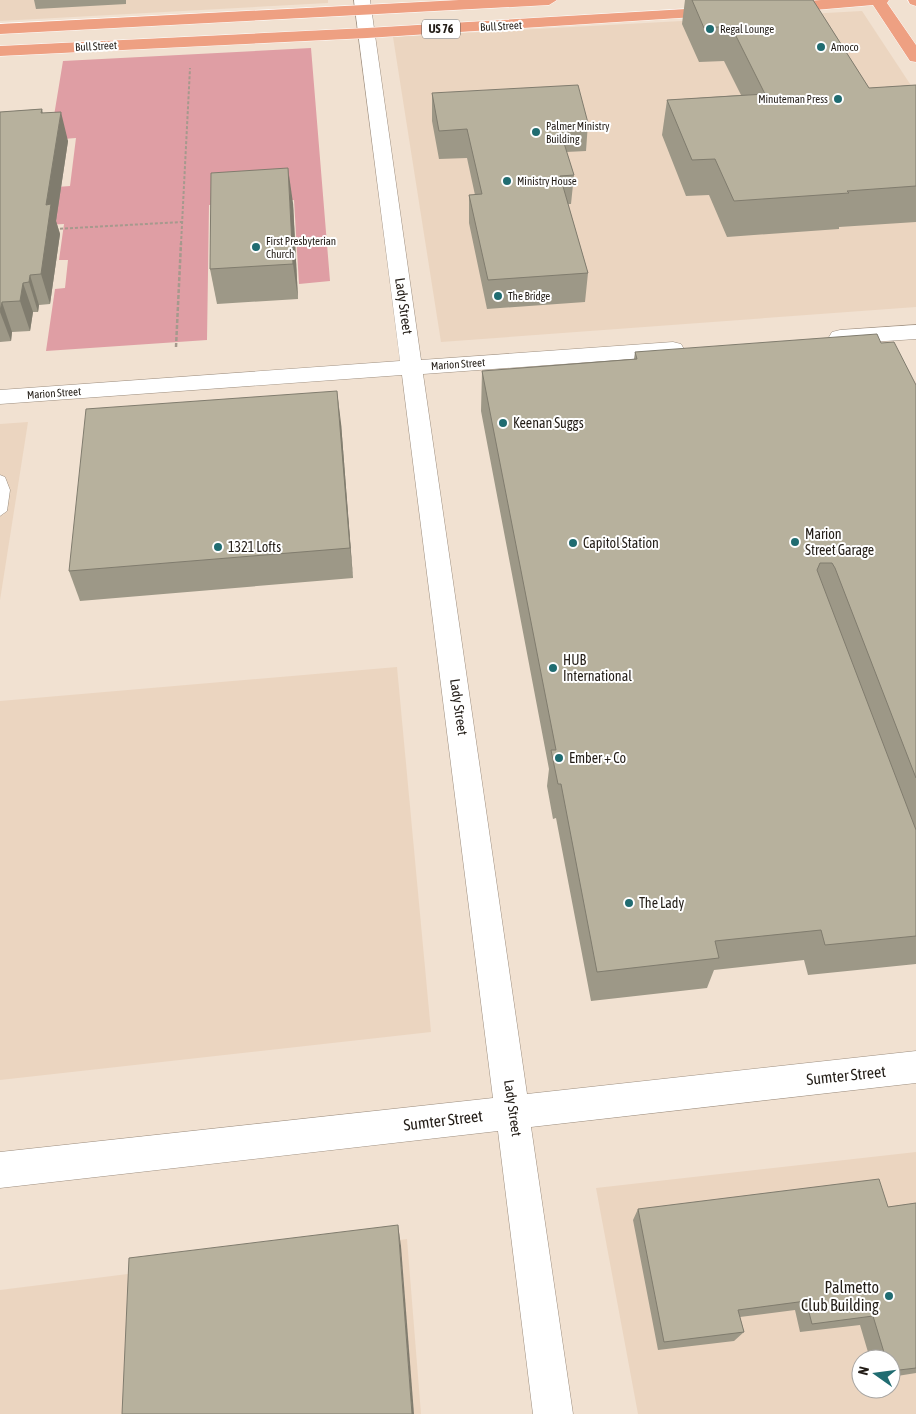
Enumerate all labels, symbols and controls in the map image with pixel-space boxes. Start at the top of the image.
street label: Bull Street [480,19,522,33]
road number: US 76 [422,20,460,38]
marker: Regal Lounge [704,23,716,35]
place label: Regal Lounge [720,23,774,35]
street label: Bull Street [75,39,117,53]
marker: Amoco [815,41,827,53]
place label: Amoco [831,41,859,53]
place label: Minuteman Press [758,93,828,105]
marker: Minuteman Press [832,93,844,105]
place label: Palmer Ministry Building [546,120,610,145]
marker: Palmer Ministry Building [530,126,542,138]
marker: Ministry House [501,175,513,187]
place label: Ministry House [517,175,577,187]
place label: First Presbyterian Church [266,235,336,260]
marker: First Presbyterian Church [250,241,262,253]
street label: Lady Street [392,277,416,335]
marker: The Bridge [492,290,504,302]
place label: The Bridge [508,290,550,302]
street label: Marion Street [430,356,486,372]
street label: Marion Street [26,385,82,401]
place label: Keenan Suggs [513,415,584,431]
marker: Keenan Suggs [497,417,509,429]
place label: Marion Street Garage [805,526,874,558]
place label: Capitol Station [583,535,659,551]
marker: Marion Street Garage [789,536,801,548]
marker: Capitol Station [567,537,579,549]
place label: 1321 Lofts [228,539,281,555]
marker: 1321 Lofts [212,541,224,553]
place label: HUB International [563,652,632,684]
marker: HUB International [547,662,559,674]
street label: Lady Street [447,678,471,736]
place label: Ember + Co [569,750,626,766]
marker: Ember + Co [553,752,565,764]
place label: The Lady [639,895,684,911]
marker: The Lady [623,897,635,909]
street label: Sumter Street [805,1062,887,1088]
street label: Lady Street [501,1079,525,1137]
street label: Sumter Street [402,1106,484,1134]
place label: Palmetto Club Building [801,1278,879,1315]
marker: Palmetto Club Building [883,1290,895,1302]
north arrow [851,1349,901,1399]
text: N [855,1365,872,1377]

